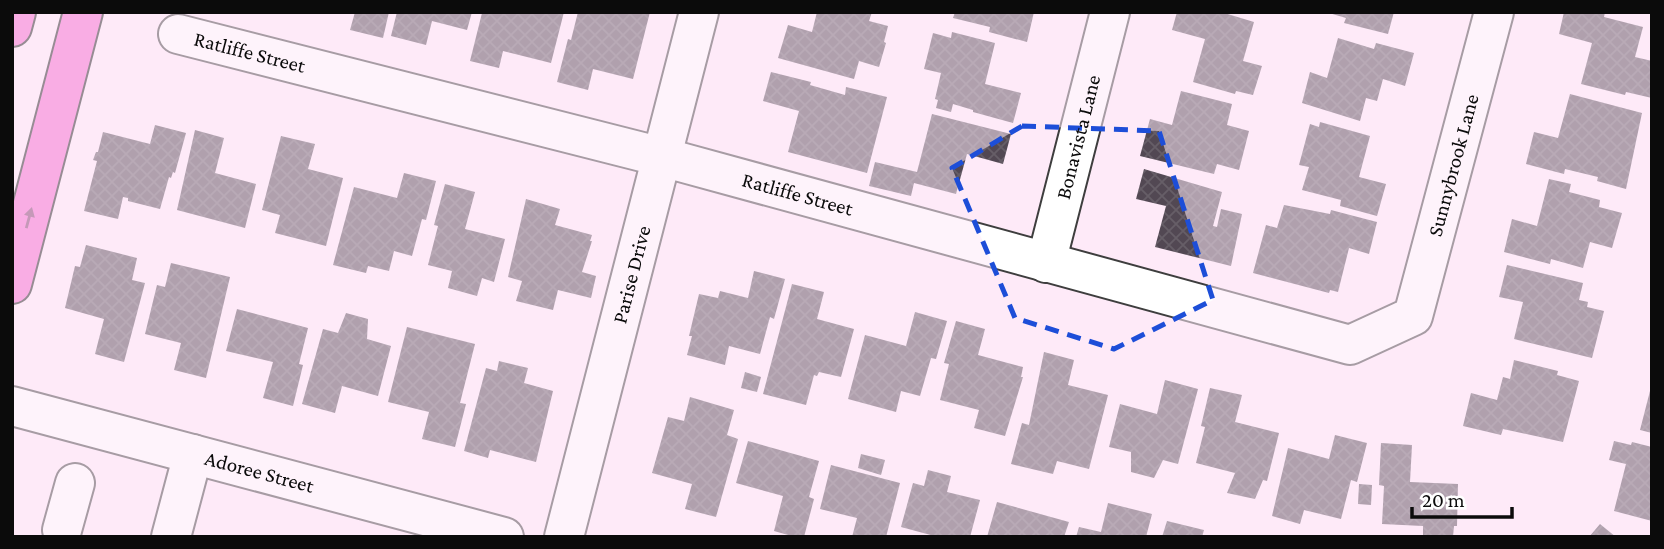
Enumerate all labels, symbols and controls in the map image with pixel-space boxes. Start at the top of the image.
street label: Ratliffe Street [192,27,309,78]
street label: Bonavista Lane [1051,72,1106,202]
street label: Sunnybrook Lane [1423,91,1484,239]
street label: Ratliffe Street [740,167,857,221]
one-way arrow [24,207,35,229]
street label: Parise Drive [607,223,656,326]
street label: Adoree Street [202,446,318,498]
scale bar [1412,476,1512,520]
text: 20 m [1422,488,1465,512]

